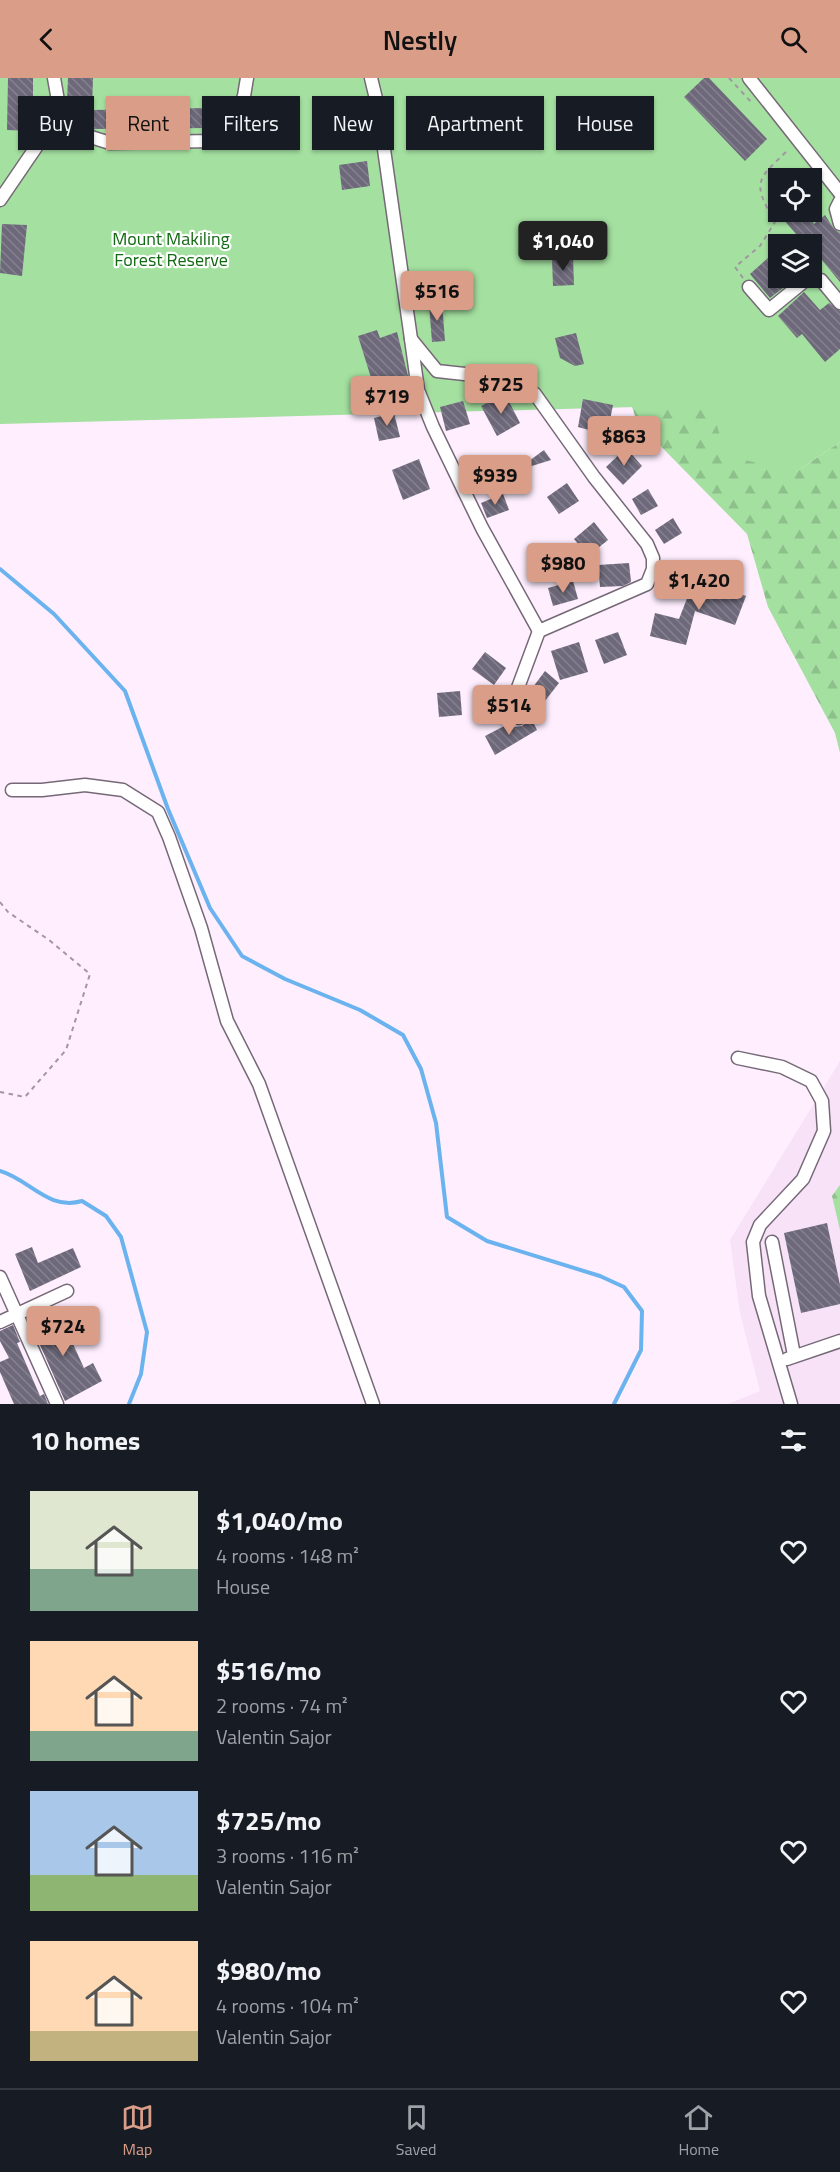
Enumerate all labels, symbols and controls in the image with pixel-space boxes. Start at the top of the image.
text: Nestly [383,19,457,60]
icon: back [30,23,63,56]
icon: search [777,23,810,56]
chip: Buy [18,96,94,150]
chip: Rent [106,96,190,150]
chip: Filters [202,96,300,150]
chip: New [312,96,394,150]
chip: Apartment [406,96,544,150]
chip: House [556,96,654,150]
map controls [768,168,822,288]
button: locate [768,168,822,222]
pin: $1,040 [514,221,612,272]
park label: Mount Makiling Forest Reserve [112,225,230,273]
text: $1,040 [532,225,594,256]
button: layers [768,234,822,288]
pin: $516 [401,271,473,322]
text: $516 [415,275,459,306]
pin: $725 [465,364,537,415]
text: $725 [479,368,523,399]
pin: $719 [351,376,423,427]
text: $719 [365,380,409,411]
pin: $863 [588,416,660,467]
text: $863 [602,420,646,451]
pin: $939 [459,455,531,506]
text: $939 [473,459,517,490]
pin: $980 [527,543,599,594]
text: $980 [541,547,585,578]
pin: $1,420 [650,560,748,611]
text: $1,420 [668,564,730,595]
pin: $514 [473,685,545,736]
text: $514 [487,689,531,720]
pin: $724 [27,1306,99,1357]
text: $724 [41,1310,85,1341]
text: 10 homes [30,1421,140,1460]
icon: filters [777,1424,810,1457]
text: $1,040/mo [216,1501,343,1540]
icon: home [78,1515,150,1587]
icon: heart [777,1535,810,1568]
text: 4 rooms · 148 m² [216,1540,359,1571]
text: House [216,1571,270,1602]
text: $516/mo [216,1651,321,1690]
icon: home [78,1665,150,1737]
icon: heart [777,1685,810,1718]
text: 2 rooms · 74 m² [216,1690,348,1721]
text: Valentin Sajor [216,1721,332,1752]
text: $725/mo [216,1801,321,1840]
icon: home [78,1815,150,1887]
icon: heart [777,1835,810,1868]
text: 3 rooms · 116 m² [216,1840,359,1871]
text: Valentin Sajor [216,1871,332,1902]
text: $980/mo [216,1951,321,1990]
icon: home [78,1965,150,2037]
icon: heart [777,1985,810,2018]
text: 4 rooms · 104 m² [216,1990,359,2021]
text: Valentin Sajor [216,2021,332,2052]
tab: Map [121,2101,154,2161]
tab: Saved [396,2101,437,2161]
tab: Home [678,2101,719,2161]

